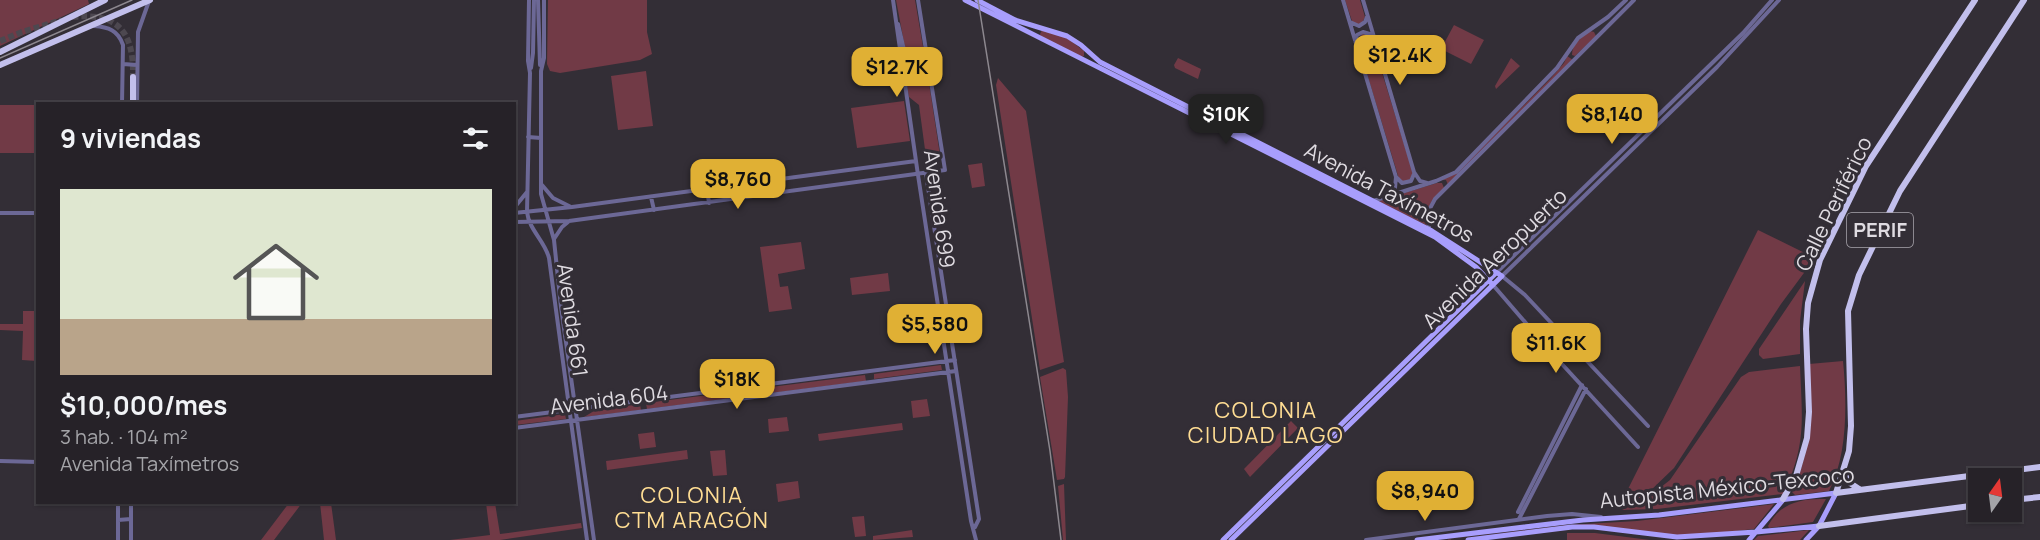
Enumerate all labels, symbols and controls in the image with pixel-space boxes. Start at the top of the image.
pin: $12.4K [1351,35,1449,86]
text: $12.4K [1368,41,1432,68]
pin: $12.7K [848,47,946,98]
text: $12.7K [866,53,928,80]
pin: $10K [1190,94,1262,145]
pin: $8,140 [1563,94,1661,145]
text: $10K [1202,100,1250,127]
text: $8,140 [1581,100,1643,127]
text: 9 viviendas [60,120,201,156]
icon: filters [459,122,492,155]
street label: Calle Periférico [1788,132,1878,275]
street label: Avenida Taxímetros [1300,136,1479,249]
street label: Avenida 699 [918,148,962,270]
pin: $8,760 [689,159,787,210]
text: $8,760 [704,165,772,192]
street label: Avenida Aeropuerto [1416,182,1573,335]
road number: PERIF [1847,213,1913,247]
icon: home [222,228,330,336]
street label: Avenida 661 [551,261,595,378]
pin: $5,580 [886,304,984,355]
text: $5,580 [901,310,969,337]
pin: $11.6K [1507,323,1605,374]
text: $11.6K [1526,329,1586,356]
pin: $18K [701,359,773,410]
text: $18K [714,365,760,392]
street label: Avenida 604 [548,378,669,420]
text: $10,000/mes [60,387,227,423]
district label: COLONIA CIUDAD LAGO [1188,395,1344,450]
text: 3 hab. · 104 m² [60,423,188,450]
text: Avenida Taxímetros [60,450,239,477]
street label: Autopista México-Texcoco [1598,460,1856,514]
north arrow [1968,468,2022,522]
map controls [1968,468,2022,522]
pin: $8,940 [1376,471,1474,522]
text: $8,940 [1391,477,1459,504]
district label: COLONIA CTM ARAGÓN [615,480,769,535]

